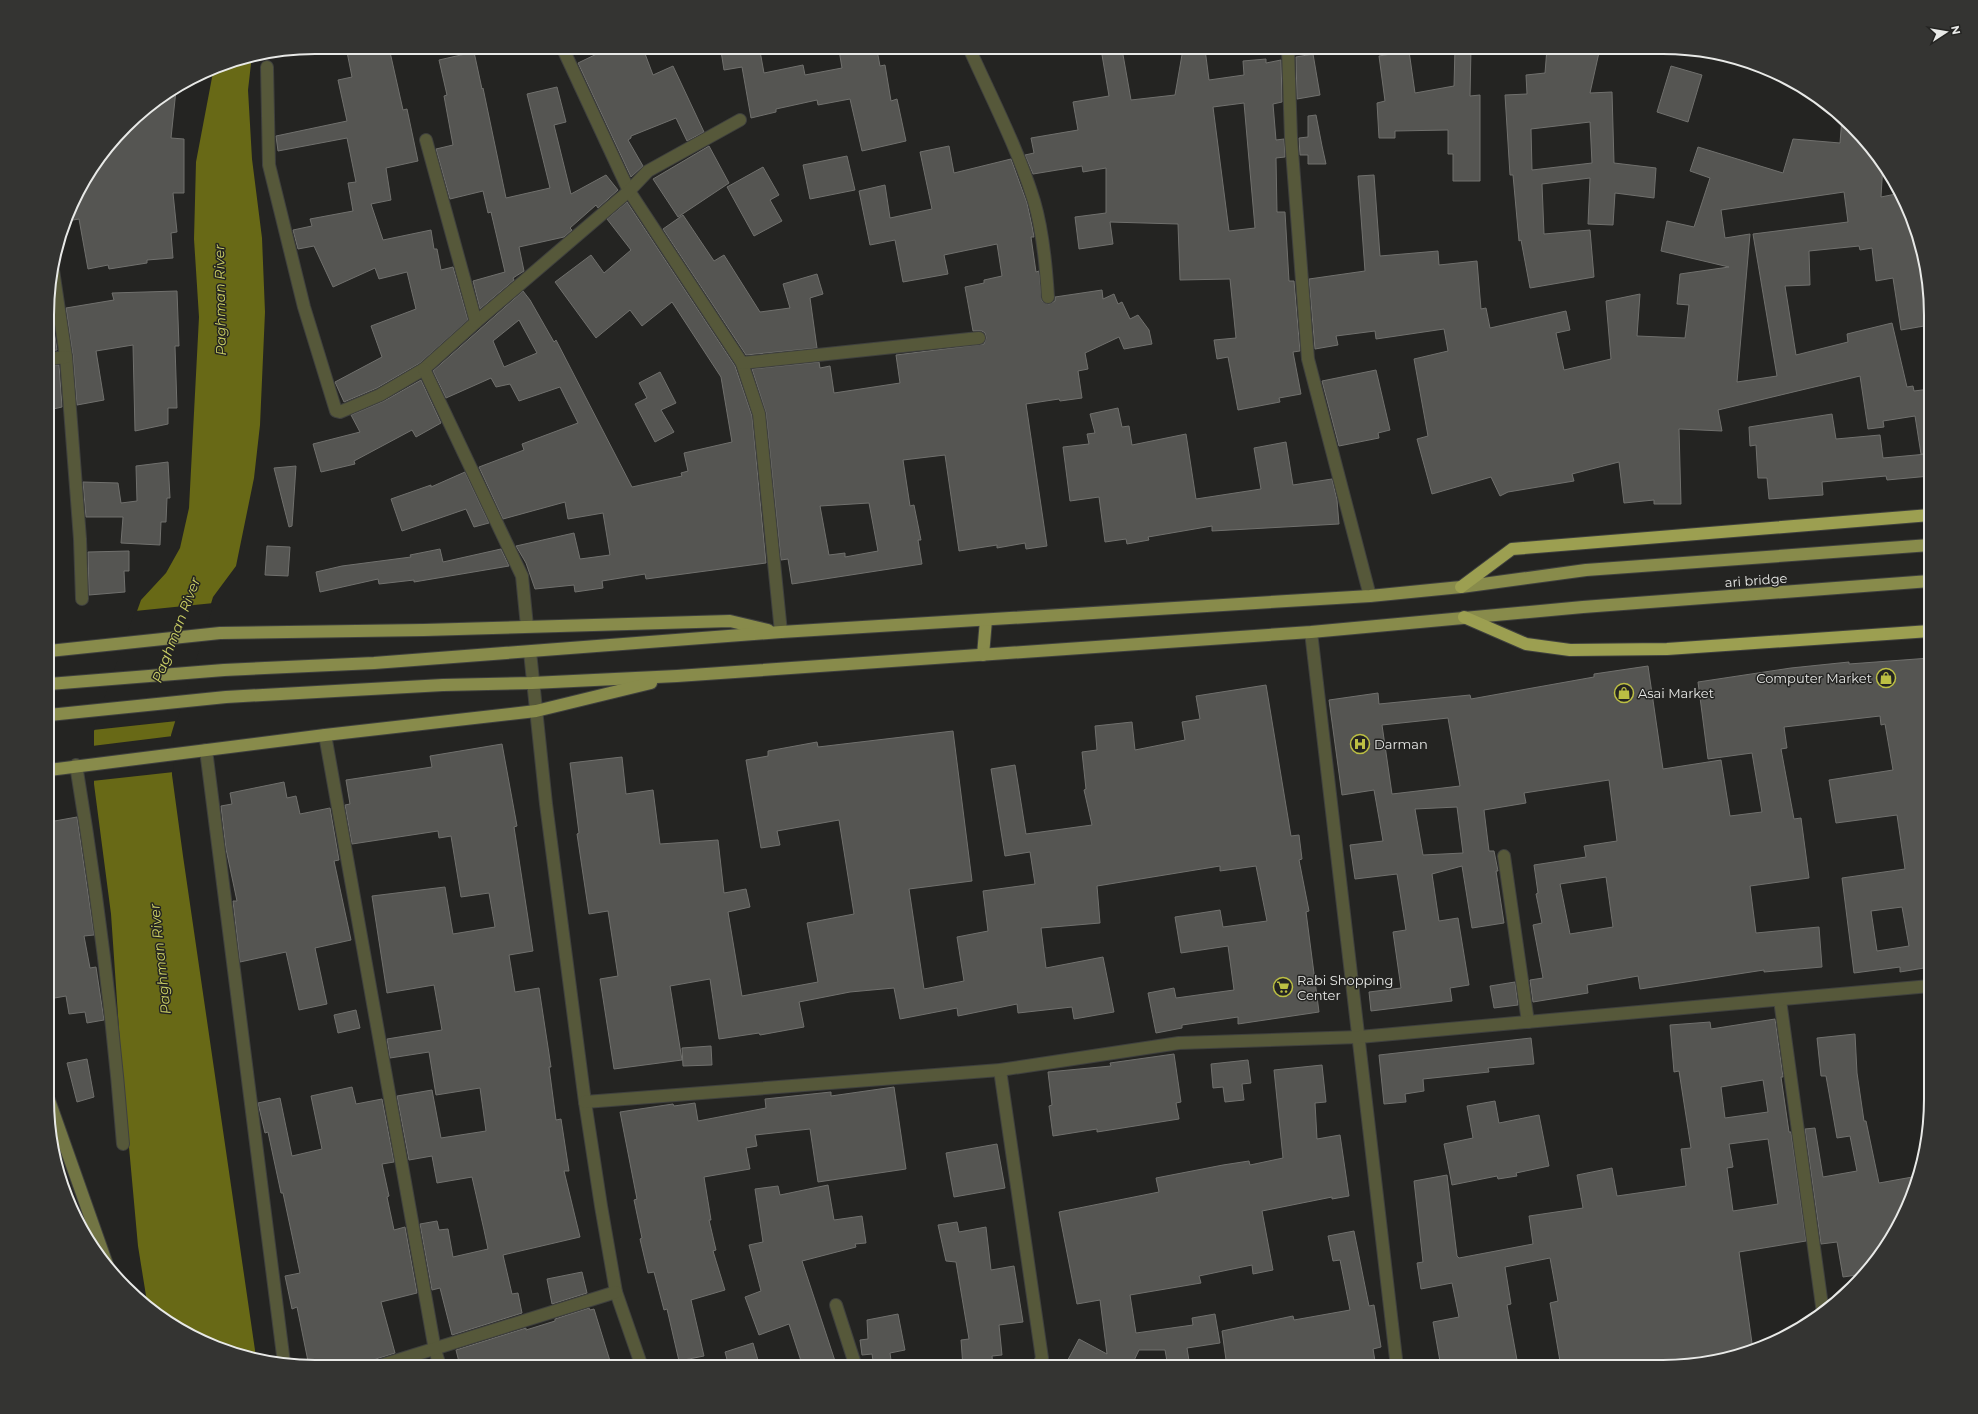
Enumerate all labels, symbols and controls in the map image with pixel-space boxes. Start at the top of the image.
north arrow [1926,12,1966,52]
text: N [1948,24,1964,36]
water label: Paghman River [210,244,230,356]
street label: ari bridge [1724,570,1788,590]
water label: Paghman River [148,574,204,685]
shop icon: Computer Market [1875,667,1897,689]
place label: Computer Market [1756,670,1872,686]
shop icon: Asai Market [1613,682,1635,704]
place label: Asai Market [1638,685,1714,701]
hospital icon: Darman [1349,733,1371,755]
place label: Darman [1374,736,1428,752]
water label: Paghman River [145,902,175,1015]
place label: Rabi Shopping Center [1297,972,1393,1003]
supermarket icon: Rabi Shopping Center [1272,976,1294,998]

